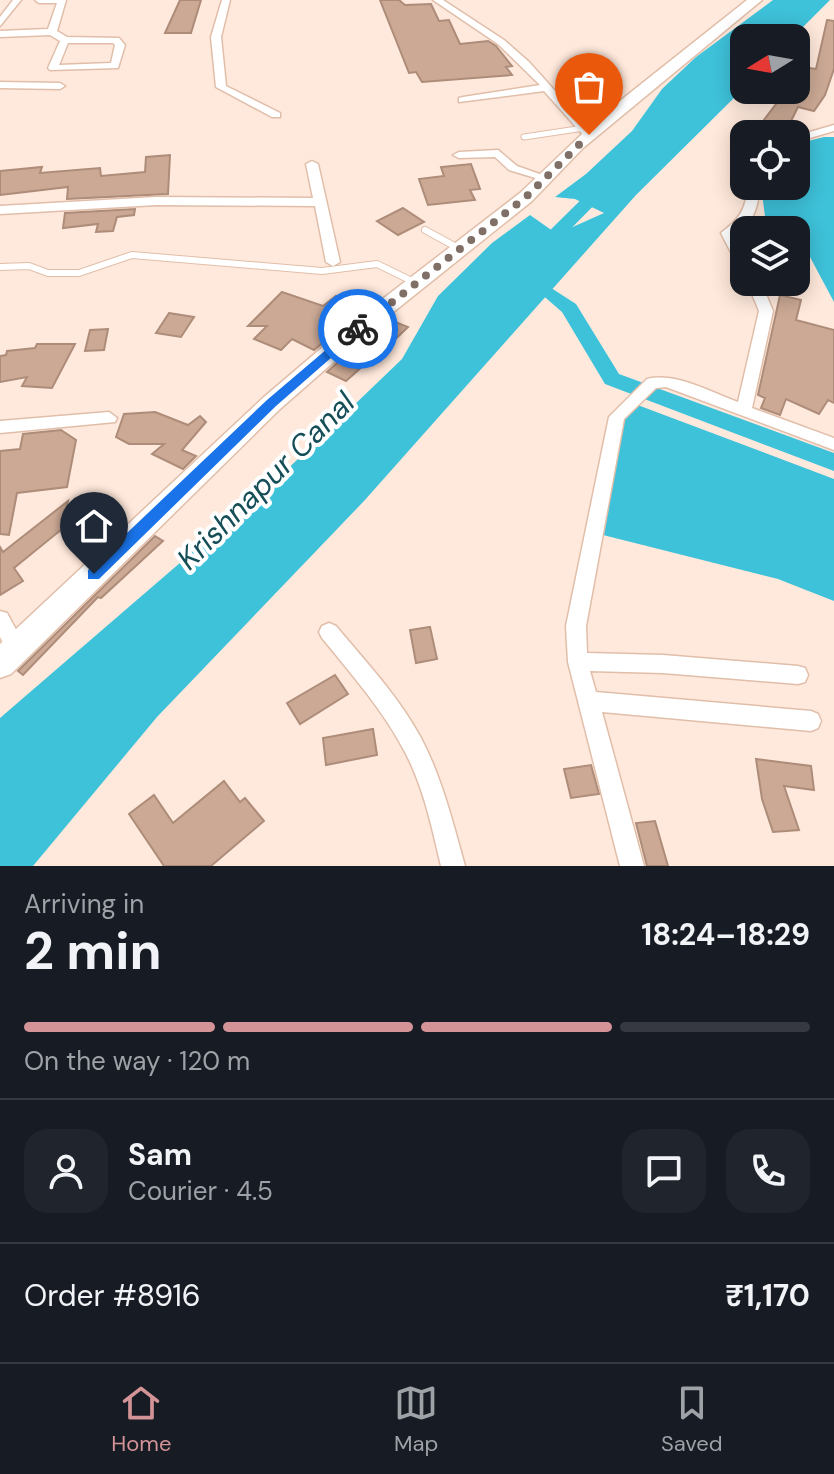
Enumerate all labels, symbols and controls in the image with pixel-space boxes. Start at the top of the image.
north arrow [730,24,810,104]
map controls [730,24,810,296]
pin [555,53,623,135]
icon: bag [567,65,611,109]
button: locate [730,120,810,200]
button: layers [730,216,810,296]
courier [318,289,398,369]
icon: bike [336,307,380,351]
water label: Krishnapur Canal [168,382,364,578]
pin [60,492,128,574]
icon: home [72,504,116,548]
text: Arriving in [24,887,144,921]
text: 18:24–18:29 [641,915,810,954]
text: 2 min [24,917,162,985]
text: On the way · 120 m [24,1044,250,1078]
button: person [24,1129,108,1213]
button: chat [622,1129,706,1213]
button: phone [726,1129,810,1213]
text: Sam [128,1135,192,1174]
text: Courier · 4.5 [128,1174,273,1208]
text: Order #8916 [24,1276,201,1315]
text: ₹1,170 [725,1276,810,1315]
tab: Home [111,1381,171,1458]
tab: Map [394,1381,438,1458]
tab: Saved [661,1381,723,1458]

